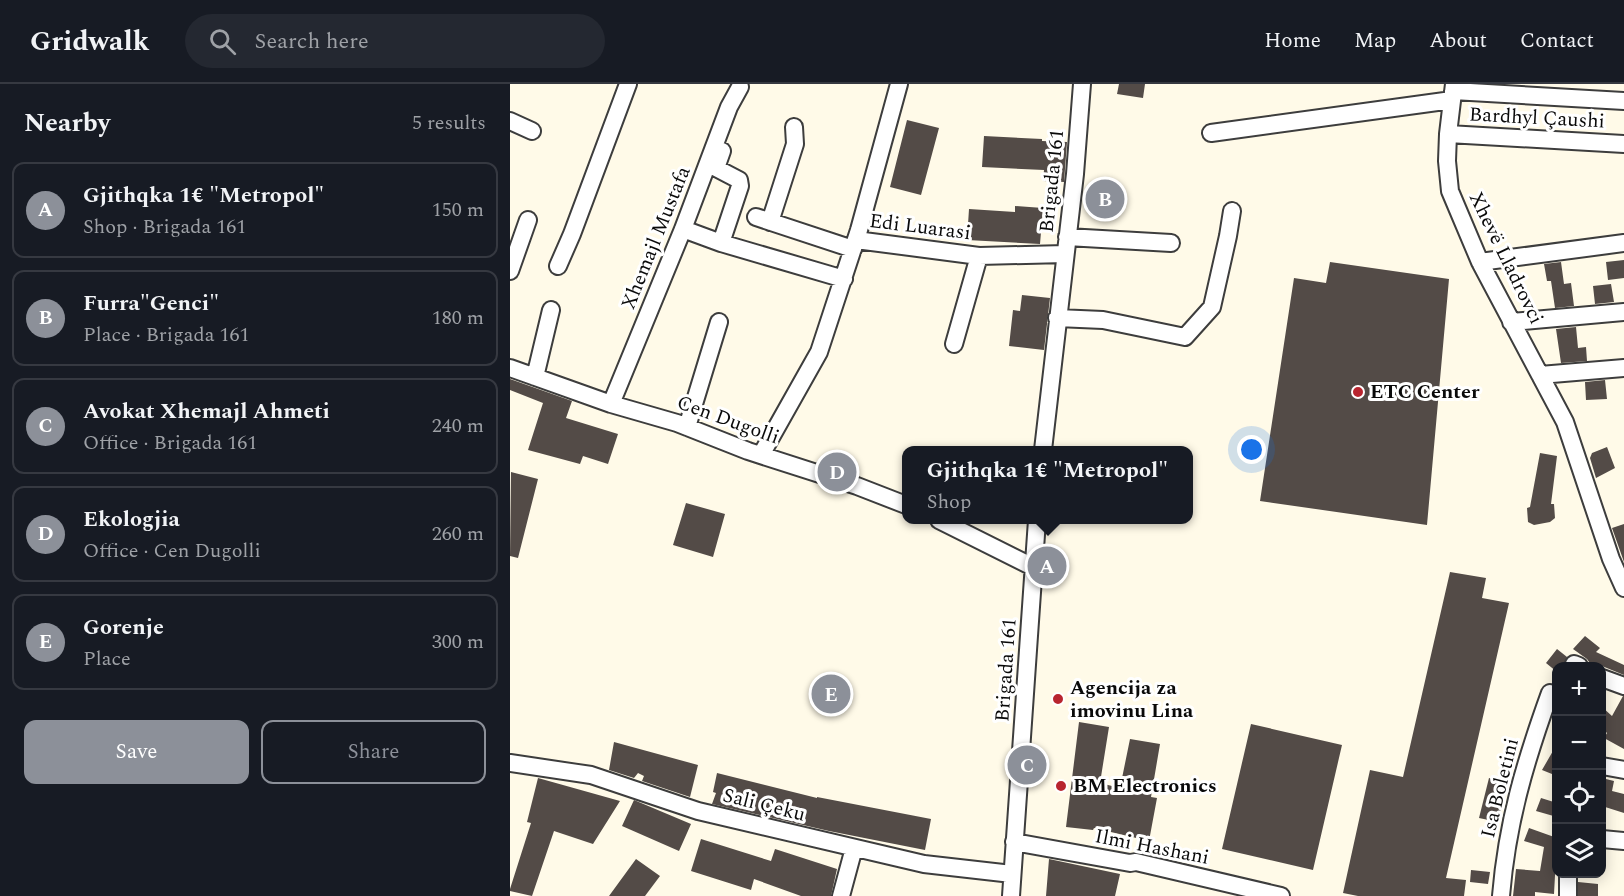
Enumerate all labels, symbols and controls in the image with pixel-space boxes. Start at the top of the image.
search box [185,14,605,68]
text: Gridwalk [30,20,149,63]
icon: search [206,25,239,58]
text: Search here [254,25,369,58]
text: Home [1264,25,1321,57]
text: Map [1354,25,1396,57]
text: About [1429,25,1487,57]
text: Contact [1520,25,1594,57]
street label: Bardhyl Çaushi [1468,99,1606,137]
text: Nearby [24,103,110,143]
text: 5 results [412,108,486,138]
street label: Brigada 161 [1032,128,1072,234]
street label: Xhemajl Mustafa [614,162,699,314]
pin: B [1086,176,1124,222]
text: Gjithqka 1€ "Metropol" [83,179,324,212]
street label: Xhevë Lladrovci [1461,187,1551,329]
text: A [38,195,53,225]
text: 150 m [432,195,484,225]
street label: Edi Luarasi [868,206,972,248]
text: Shop · Brigada 161 [83,212,246,242]
text: Furra"Genci" [83,287,219,320]
text: B [38,303,53,333]
text: 180 m [432,303,484,333]
text: Place · Brigada 161 [83,320,250,350]
place label: ETC Center [1370,377,1480,407]
marker: ETC Center [1351,385,1365,399]
street label: Cen Dugolli [673,388,783,452]
text: Avokat Xhemajl Ahmeti [83,395,330,428]
text: C [38,411,53,441]
text: 240 m [432,411,484,441]
text: Office · Brigada 161 [83,428,257,458]
your location [1237,435,1266,464]
popup [902,446,1193,524]
pin: D [818,450,856,494]
text: Gjithqka 1€ "Metropol" [927,454,1168,487]
text: Shop [927,487,971,517]
text: Ekologjia [83,503,180,536]
text: D [37,519,54,549]
text: 260 m [432,519,484,549]
text: Office · Cen Dugolli [83,536,261,566]
pin: A [1028,544,1066,588]
text: Gorenje [83,611,164,644]
street label: Brigada 161 [987,617,1025,723]
text: E [39,627,52,657]
text: 300 m [432,627,484,657]
text: Place [83,644,131,674]
map controls [1552,662,1606,878]
button: + [1552,662,1606,716]
pin: E [812,672,850,716]
place label: Agencija za imovinu Lina [1070,673,1194,726]
marker: Agencija za imovinu Lina [1051,692,1065,706]
button: − [1552,716,1606,770]
button: Save [24,720,249,784]
button: Share [261,720,486,784]
street label: Isa Boletini [1473,735,1527,841]
pin: C [1008,742,1046,788]
button: locate [1552,770,1606,824]
place label: BM Electronics [1073,771,1217,801]
marker: BM Electronics [1054,779,1068,793]
street label: Sali Çeku [720,780,808,830]
street label: Ilmi Hashani [1092,821,1212,873]
button: layers [1552,824,1606,878]

